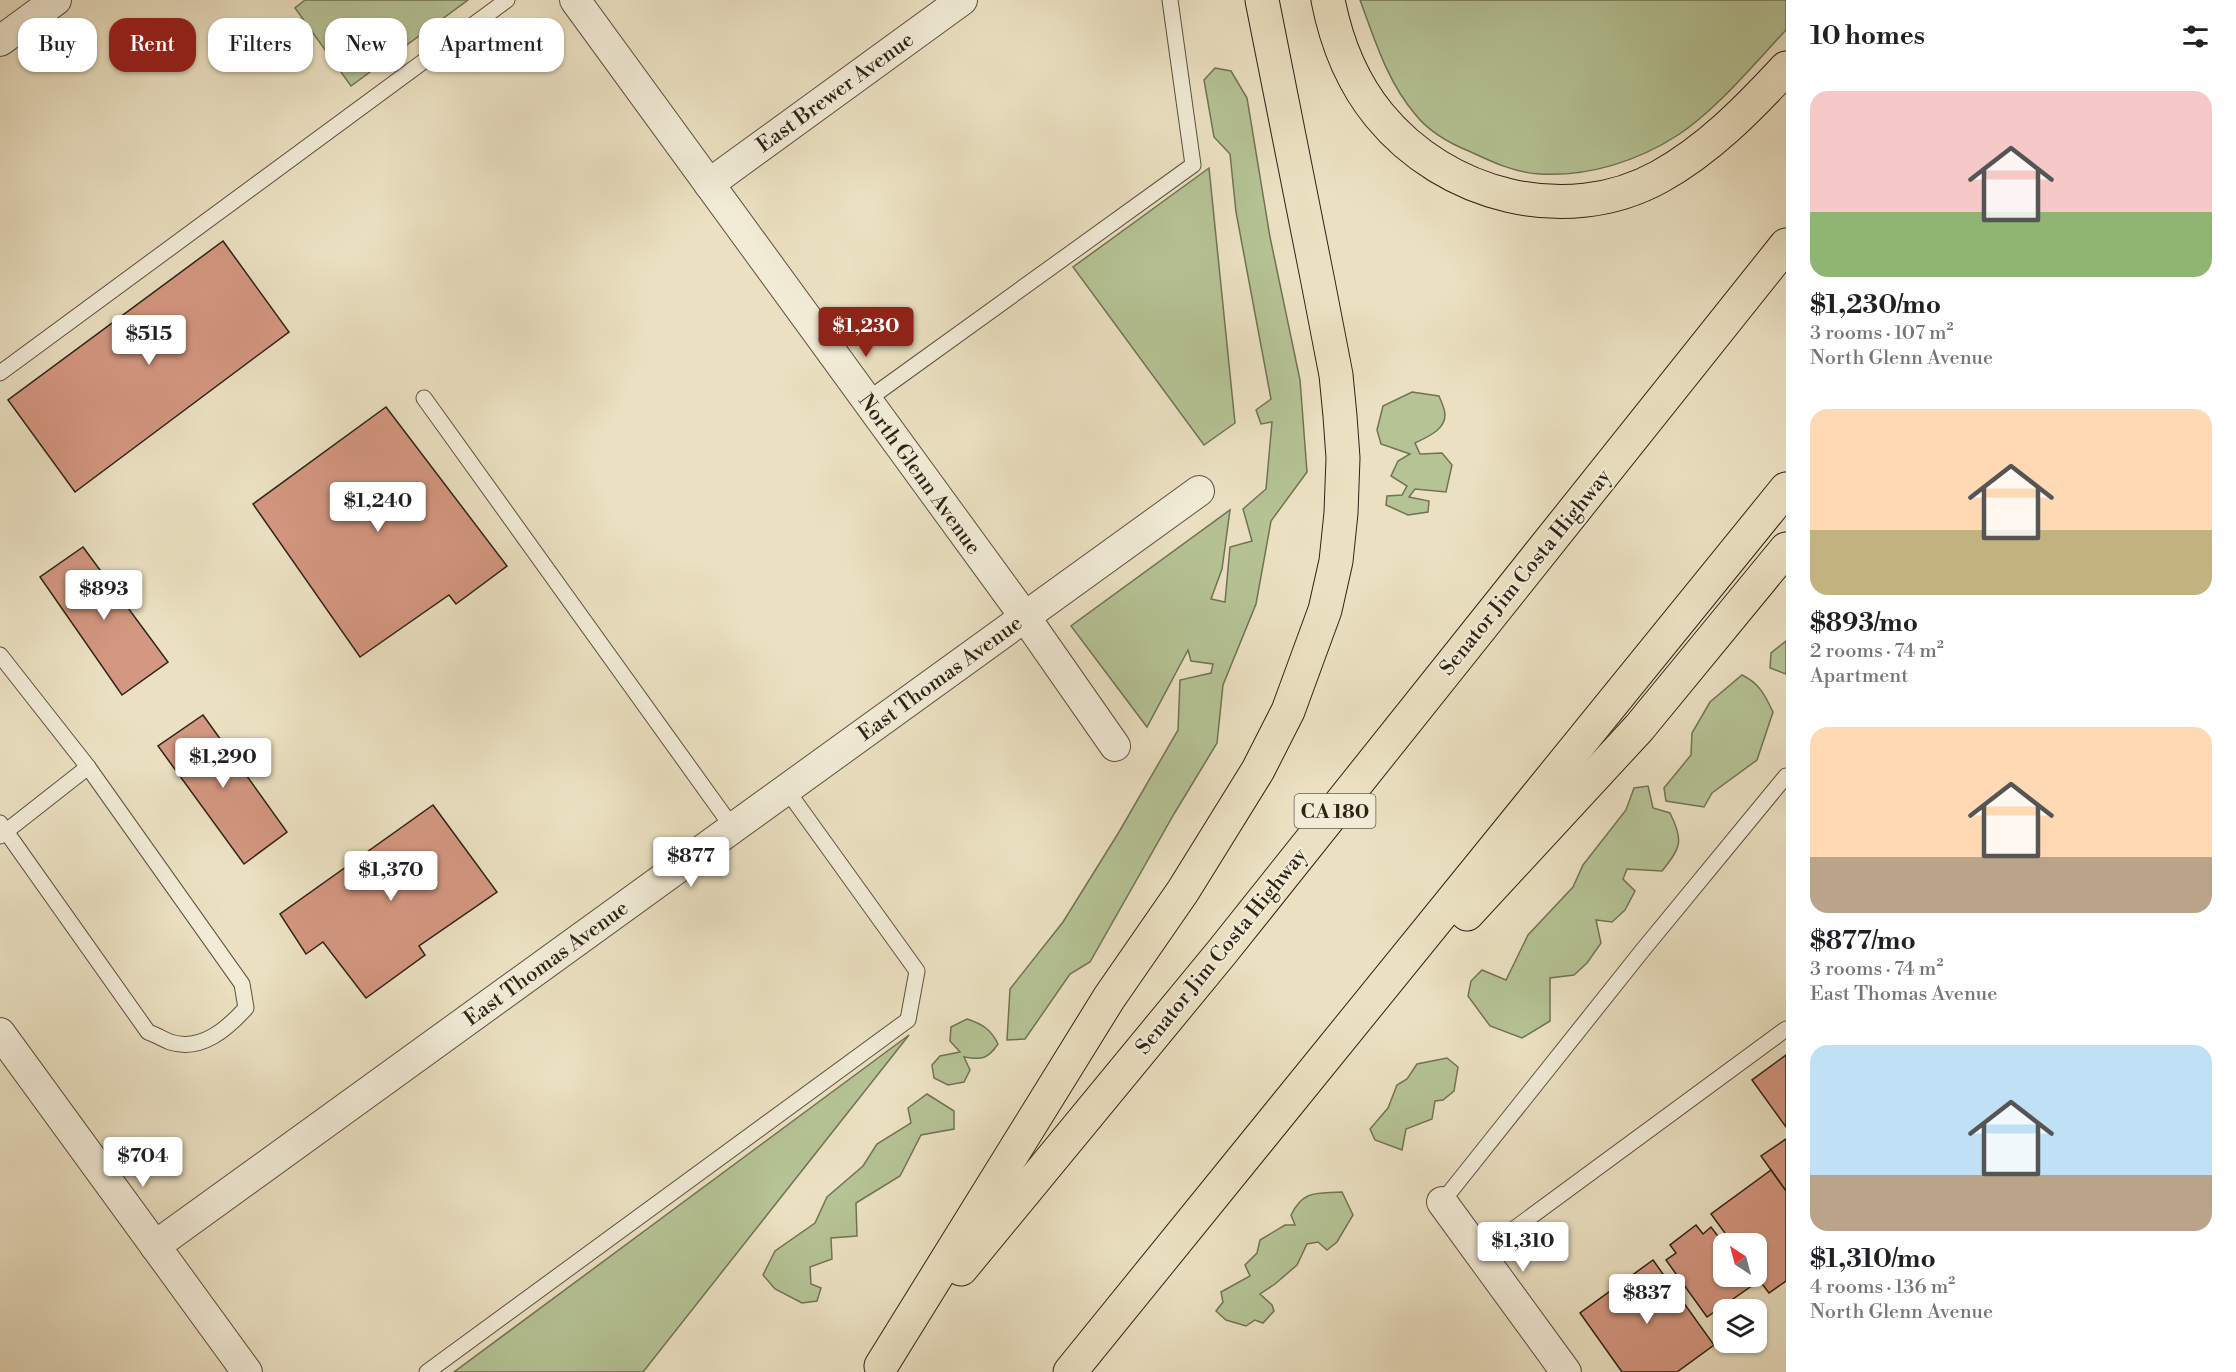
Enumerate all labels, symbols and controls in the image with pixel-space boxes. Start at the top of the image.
chip: Buy [18,18,97,72]
chip: Rent [109,18,196,72]
chip: Filters [208,18,313,72]
chip: New [325,18,407,72]
chip: Apartment [419,18,564,72]
text: 10 homes [1810,20,1925,52]
icon: filters [2179,20,2212,53]
street label: East Brewer Avenue [752,27,919,159]
icon: home [1957,130,2065,238]
text: $1,230/mo [1810,289,1941,321]
pin: $1,230 [817,307,915,358]
text: $1,230 [833,314,899,339]
pin: $515 [113,315,185,366]
text: 3 rooms · 107 m² [1810,321,1954,346]
text: $515 [126,322,172,347]
text: North Glenn Avenue [1810,346,1993,371]
street label: North Glenn Avenue [852,389,986,560]
icon: home [1957,448,2065,556]
street label: Senator Jim Costa Highway [1434,464,1618,681]
pin: $1,240 [329,482,427,533]
text: $1,240 [344,489,412,514]
pin: $893 [68,570,140,621]
text: $893 [79,577,129,602]
text: $893/mo [1810,607,1918,639]
street label: East Thomas Avenue [853,610,1028,747]
text: 2 rooms · 74 m² [1810,639,1944,664]
text: Apartment [1810,664,1908,689]
pin: $1,290 [174,738,272,789]
text: $1,290 [189,745,257,770]
icon: home [1957,766,2065,874]
road number: CA 180 [1294,794,1376,828]
pin: $877 [655,837,727,888]
street label: Senator Jim Costa Highway [1130,843,1314,1060]
text: $877 [667,844,715,869]
pin: $1,370 [342,851,440,902]
text: $1,370 [358,858,424,883]
street label: East Thomas Avenue [459,895,634,1032]
text: $877/mo [1810,925,1916,957]
text: 3 rooms · 74 m² [1810,957,1943,982]
text: East Thomas Avenue [1810,982,1997,1007]
icon: home [1957,1084,2065,1192]
pin: $704 [107,1137,179,1188]
text: $704 [118,1144,168,1169]
pin: $1,310 [1474,1222,1572,1273]
text: $1,310 [1492,1229,1554,1254]
north arrow [1713,1233,1767,1287]
map controls [1713,1233,1767,1353]
text: $1,310/mo [1810,1243,1936,1275]
pin: $837 [1611,1274,1683,1325]
text: 4 rooms · 136 m² [1810,1275,1955,1300]
text: $837 [1623,1281,1671,1306]
button: layers [1713,1299,1767,1353]
text: North Glenn Avenue [1810,1300,1993,1325]

